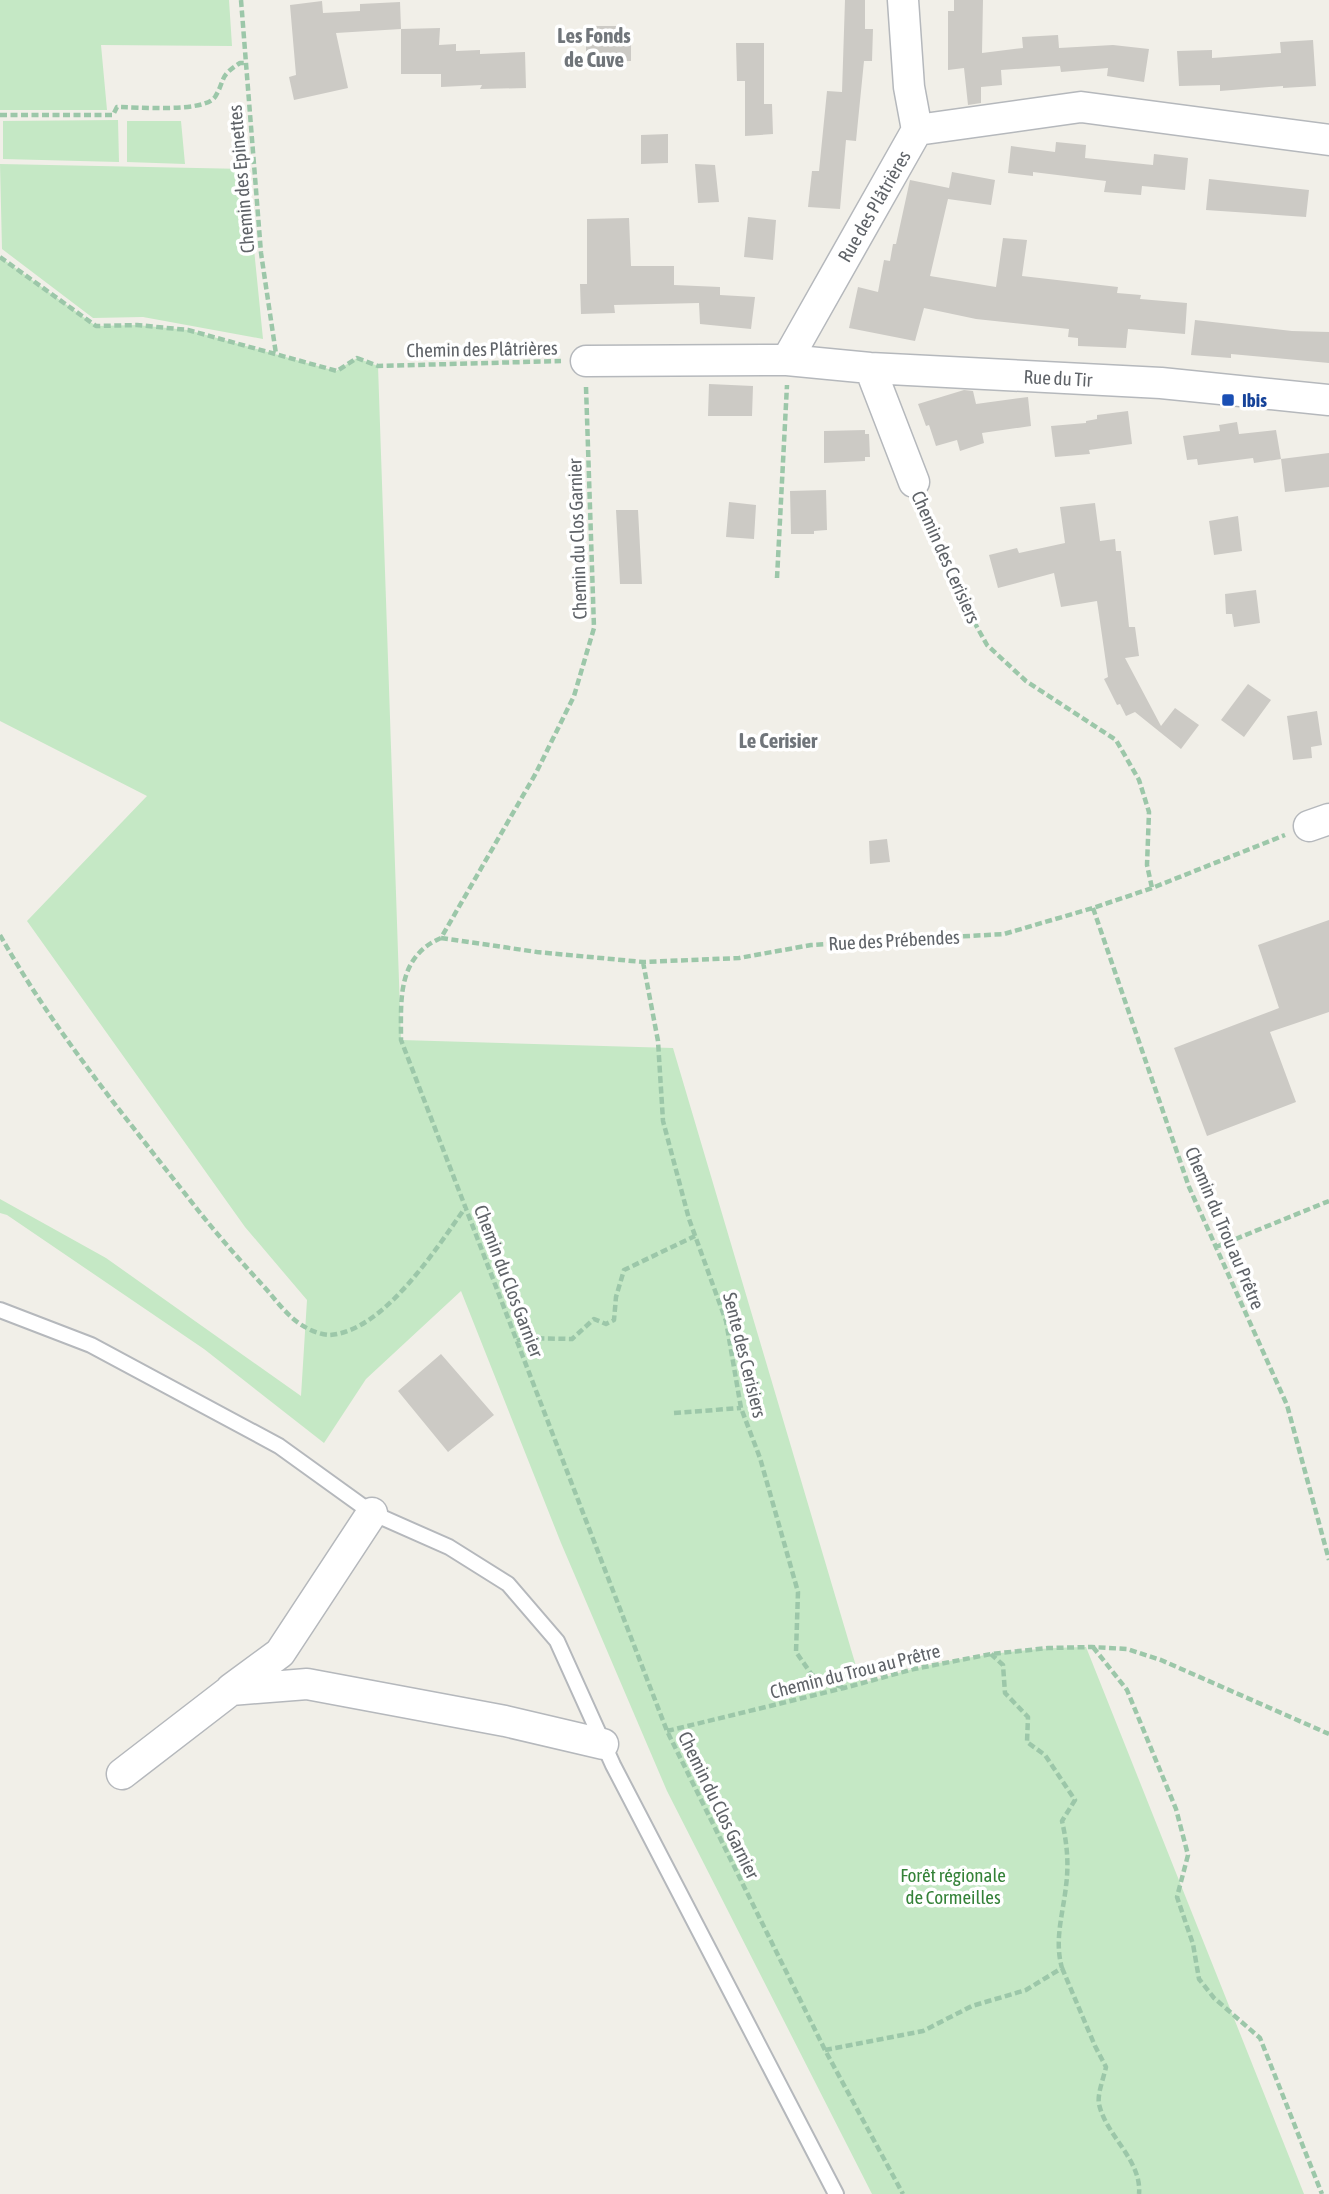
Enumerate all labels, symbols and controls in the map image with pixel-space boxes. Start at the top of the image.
district label: Les Fonds de Cuve [557,23,631,71]
street label: Chemin des Epinettes [224,104,258,254]
street label: Rue des Plâtrières [833,146,915,266]
street label: Chemin des Plâtrières [406,337,558,361]
street label: Rue du Tir [1023,365,1093,391]
place label: Ibis [1242,389,1267,411]
marker: Ibis [1220,392,1236,408]
street label: Chemin du Clos Garnier [563,458,591,620]
street label: Chemin des Cerisiers [907,487,985,627]
district label: Le Cerisier [739,728,818,752]
street label: Rue des Prébendes [828,926,961,954]
street label: Chemin du Trou au Prêtre [1181,1143,1269,1313]
street label: Chemin du Clos Garnier [470,1202,548,1360]
street label: Sente des Cerisiers [719,1290,771,1420]
street label: Chemin du Trou au Prêtre [768,1639,942,1703]
street label: Chemin du Clos Garnier [674,1728,764,1883]
park label: Forêt régionale de Cormeilles [900,1864,1006,1908]

